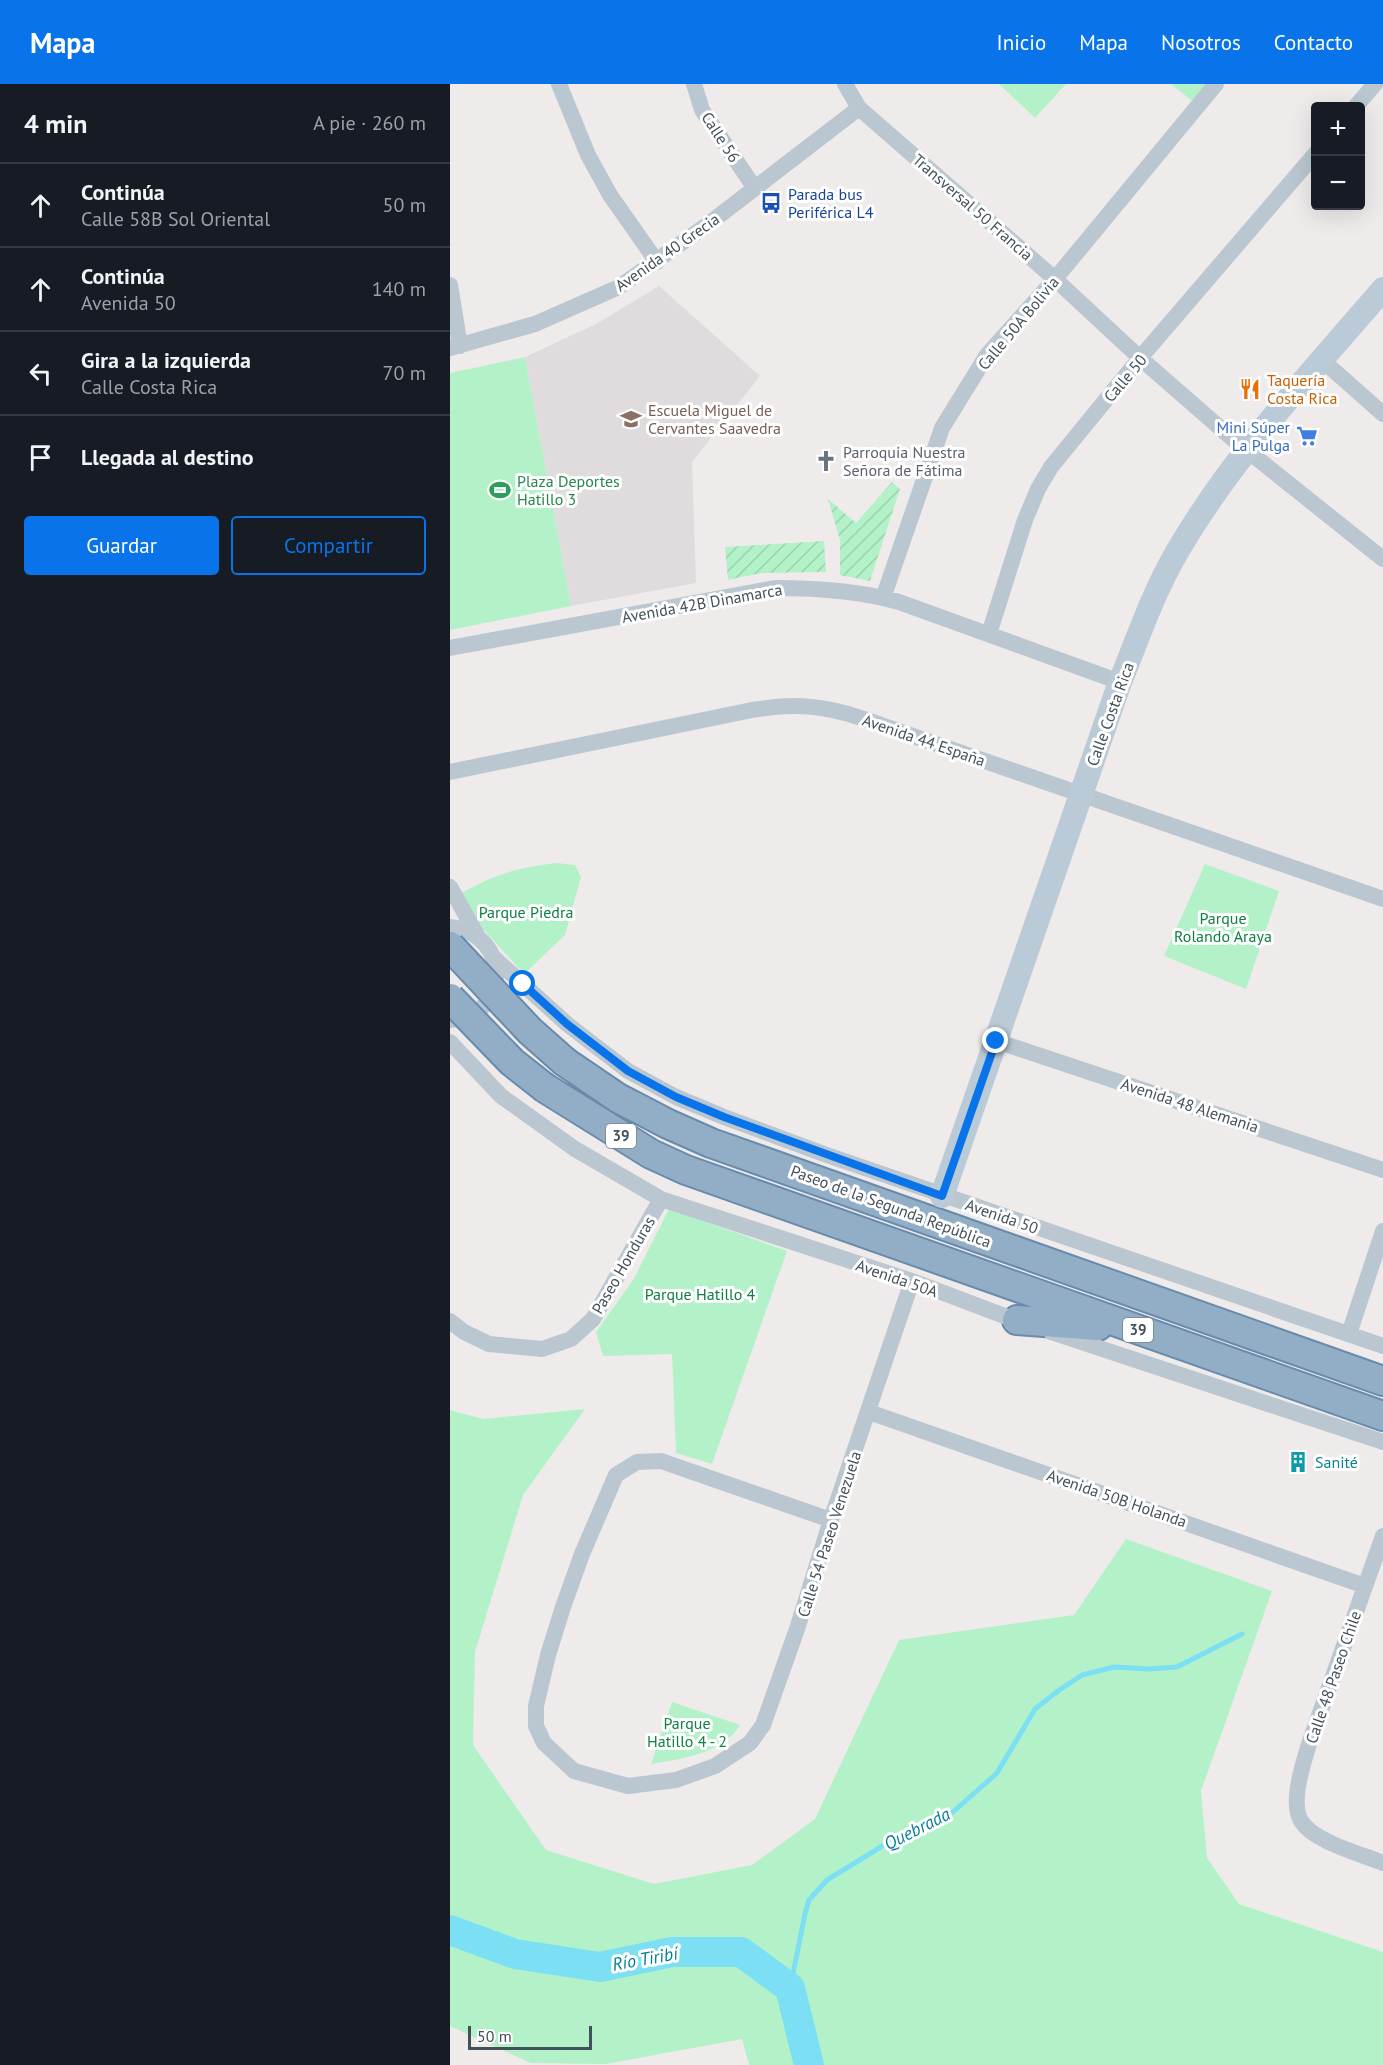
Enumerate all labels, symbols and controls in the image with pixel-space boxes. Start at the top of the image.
text: Mapa [30,24,95,61]
text: Inicio [997,29,1046,56]
text: Mapa [1079,29,1128,56]
text: Nosotros [1161,29,1241,56]
text: Contacto [1274,29,1353,56]
map controls [1311,102,1365,210]
button: + [1311,102,1365,156]
text: 4 min [24,107,87,140]
street label: Calle 56 [697,108,745,166]
text: A pie · 260 m [313,110,426,136]
street label: Transversal 50 Francia [909,149,1037,265]
button: − [1311,156,1365,210]
text: Continúa [81,178,165,206]
place label: Parada bus Periférica L4 [788,184,874,222]
icon: ahead [24,189,57,222]
bus stop icon: Parada bus Periférica L4 [759,191,783,215]
text: 50 m [383,192,426,218]
text: Calle 58B Sol Oriental [81,206,270,232]
street label: Avenida 40 Grecia [611,209,723,295]
text: Continúa [81,262,165,290]
street label: Calle 50A Bolivia [973,272,1063,374]
icon: ahead [24,273,57,306]
text: 140 m [372,276,426,302]
text: Avenida 50 [81,290,176,316]
text: Gira a la izquierda [81,346,251,374]
street label: Calle 50 [1099,350,1151,406]
icon: left [24,357,57,390]
text: 70 m [383,360,426,386]
place label: Taquería Costa Rica [1267,370,1337,408]
text: Calle Costa Rica [81,374,217,400]
restaurant icon: Taquería Costa Rica [1238,377,1262,401]
place label: Escuela Miguel de Cervantes Saavedra [648,400,781,438]
school or university icon: Escuela Miguel de Cervantes Saavedra [619,407,643,431]
place label: Mini Súper La Pulga [1216,417,1291,455]
supermarket icon: Mini Súper La Pulga [1295,424,1319,448]
icon: arrive [24,441,57,474]
place label: Parroquia Nuestra Señora de Fátima [843,442,966,480]
text: Llegada al destino [81,443,254,471]
church icon: Parroquia Nuestra Señora de Fátima [814,449,838,473]
place label: Plaza Deportes Hatillo 3 [517,471,620,509]
sports icon: Plaza Deportes Hatillo 3 [488,478,512,502]
button: Guardar [24,516,219,575]
button: Compartir [231,516,426,575]
street label: Avenida 42B Dinamarca [620,579,784,627]
street label: Calle Costa Rica [1082,659,1138,769]
street label: Avenida 44 España [860,710,988,770]
park label: Parque Piedra [479,902,573,922]
park label: Parque Rolando Araya [1174,908,1272,946]
route start [509,970,535,996]
route end [982,1027,1008,1053]
street label: Avenida 48 Alemania [1119,1073,1261,1137]
road number: 39 [606,1124,636,1148]
street label: Paseo de la Segunda República [788,1160,994,1252]
street label: Avenida 50 [963,1194,1041,1238]
street label: Paseo Honduras [587,1212,659,1317]
street label: Avenida 50A [854,1255,941,1302]
park label: Parque Hatillo 4 [645,1284,756,1304]
road number: 39 [1123,1318,1153,1342]
street label: Calle 54 Paseo Venezuela [793,1449,865,1619]
building icon: Sanité [1286,1450,1310,1474]
place label: Sanité [1315,1452,1358,1472]
street label: Avenida 50B Holanda [1044,1465,1190,1531]
street label: Calle 48 Paseo Chile [1301,1608,1365,1746]
park label: Parque Hatillo 4 - 2 [647,1713,727,1751]
water label: Quebrada [880,1802,954,1855]
water label: Río Tiribí [610,1941,682,1976]
scale bar [468,2023,592,2050]
text: 50 m [477,2026,512,2046]

